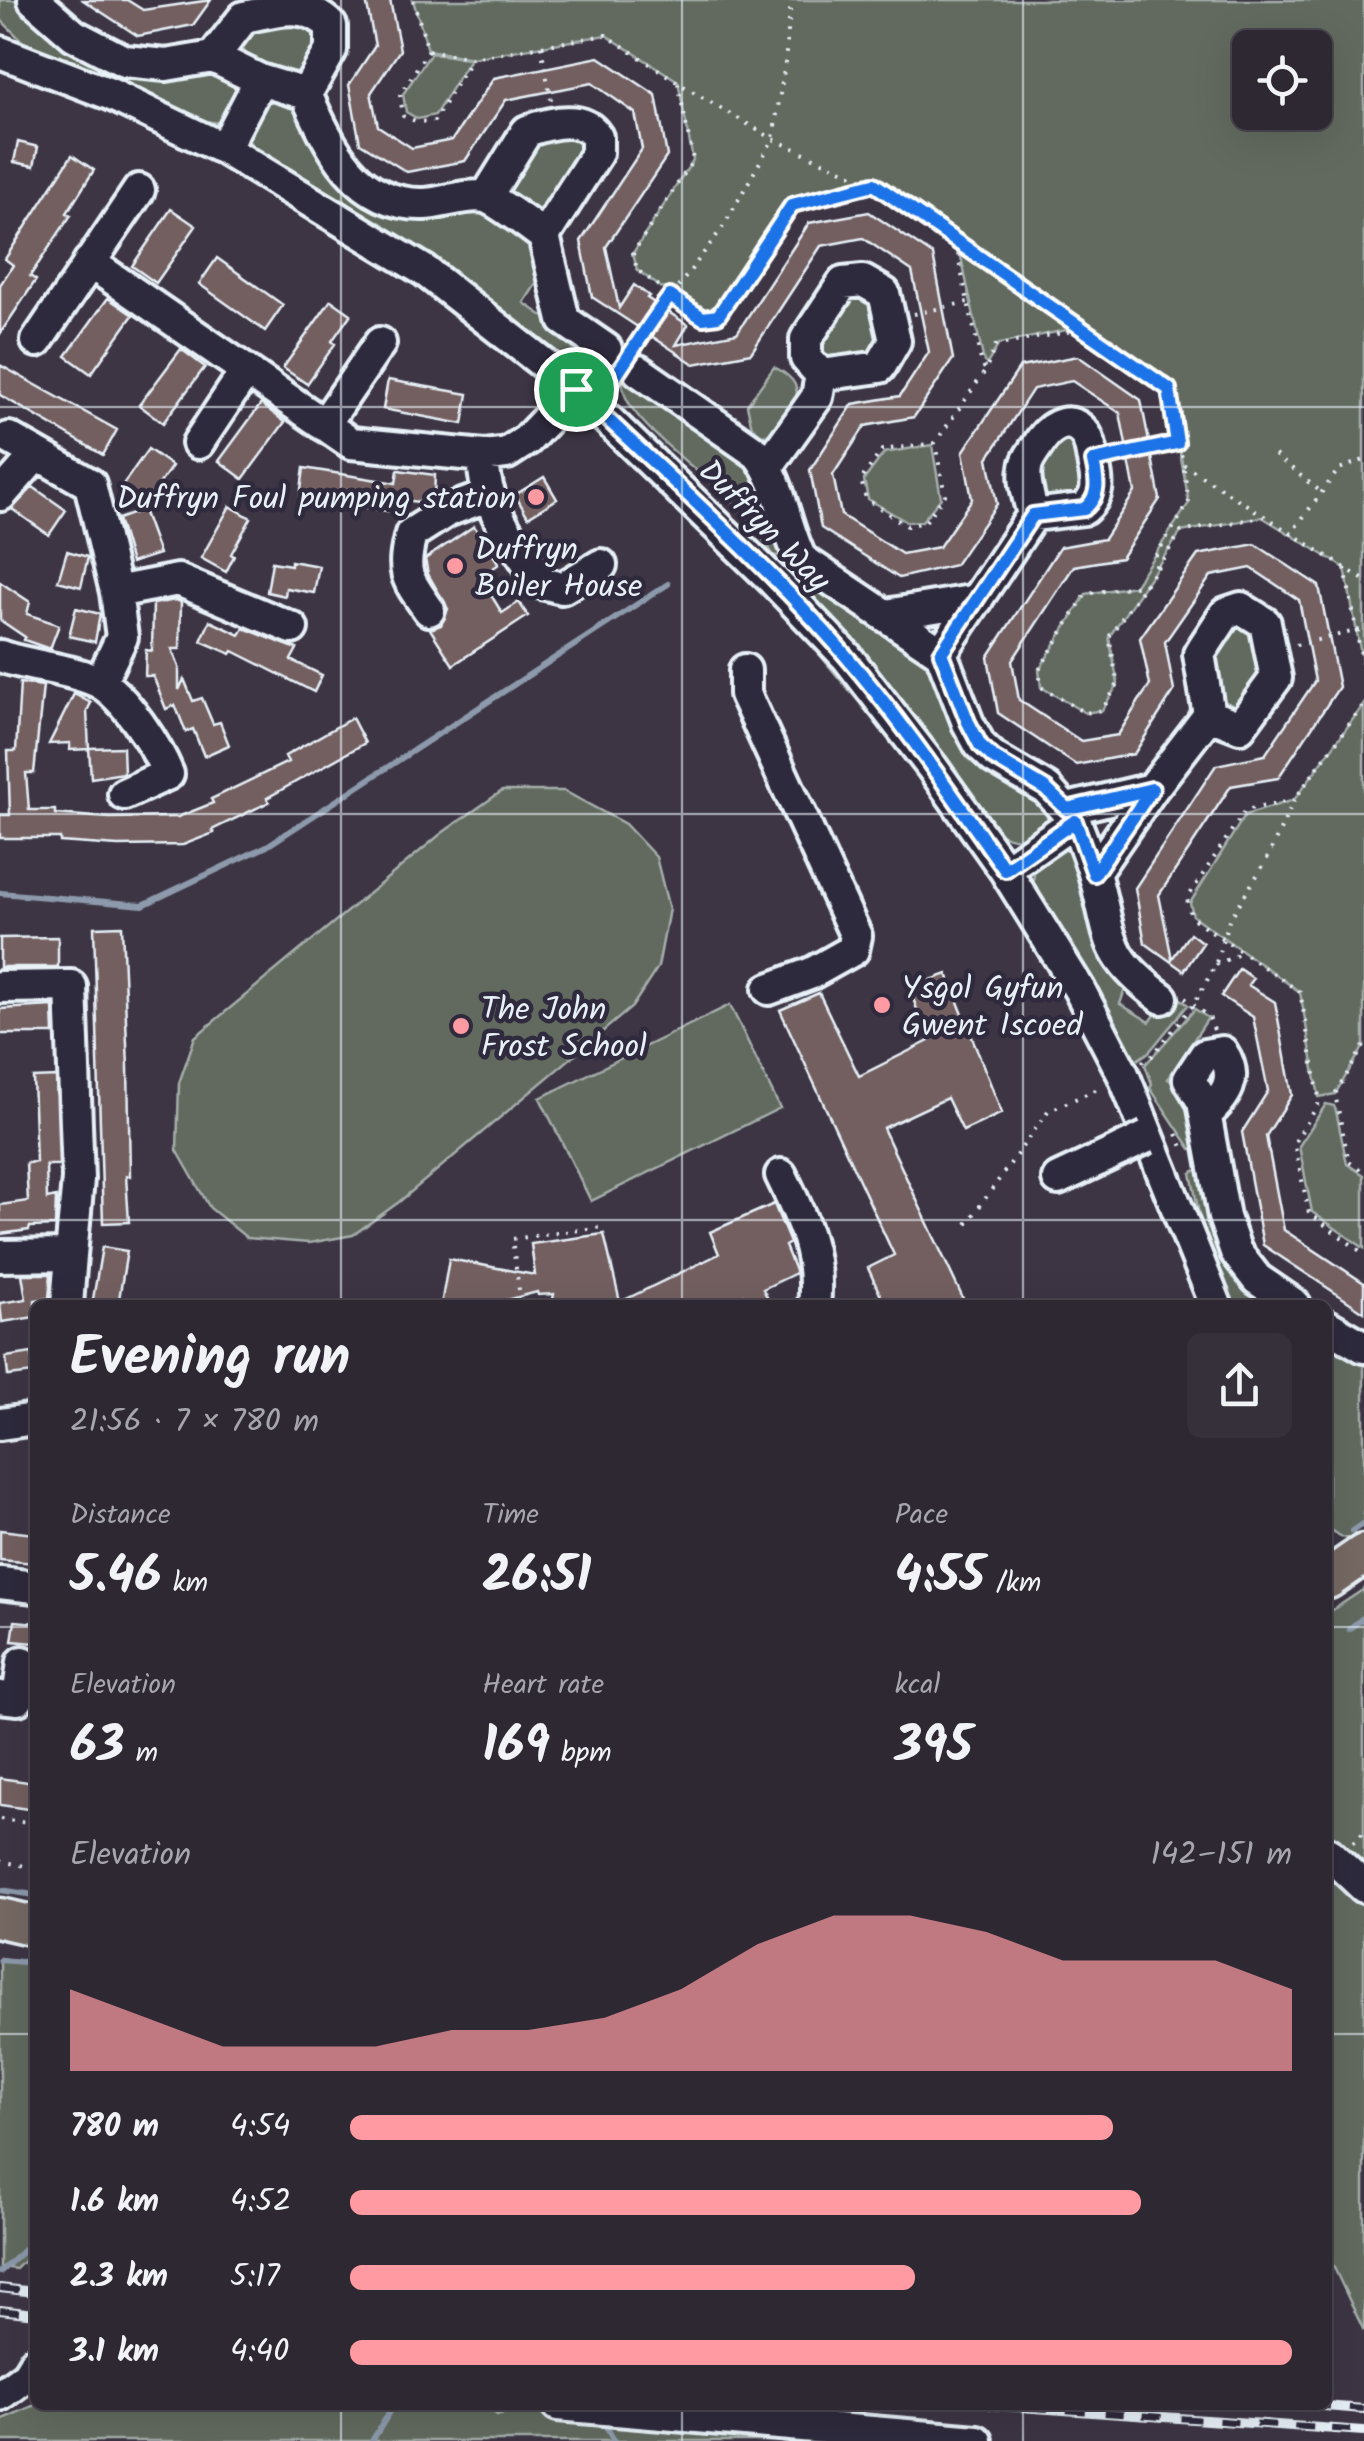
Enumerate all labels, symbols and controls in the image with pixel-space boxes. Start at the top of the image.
map controls [1232,30,1332,130]
button: locate [1232,30,1332,130]
pin [534,347,619,432]
icon: arrive [549,362,604,417]
street label: Duffryn Way [685,448,842,606]
place label: Duffryn Foul pumping station [116,474,516,525]
marker: Duffryn Foul pumping station [525,486,547,508]
place label: Duffryn Boiler House [475,525,643,613]
marker: Duffryn Boiler House [444,555,466,577]
place label: Ysgol Gyfun Gwent Iscoed [902,964,1083,1052]
place label: The John Frost School [481,985,647,1073]
marker: Ysgol Gyfun Gwent Iscoed [871,994,893,1016]
marker: The John Frost School [450,1015,472,1037]
text: Evening run [70,1316,350,1403]
button: share [1187,1333,1292,1438]
text: 21:56 · 7 × 780 m [70,1397,319,1448]
text: Distance [70,1493,171,1538]
text: Time [482,1493,539,1538]
text: Pace [895,1493,948,1538]
text: 5.46 [70,1538,162,1618]
text: 26:51 [482,1538,591,1618]
text: 4:55 [895,1538,985,1618]
text: km [162,1561,208,1606]
text: /km [985,1561,1041,1606]
text: Elevation [70,1663,176,1708]
text: Heart rate [482,1663,604,1708]
text: kcal [895,1663,940,1708]
text: 63 [70,1708,124,1788]
text: 169 [482,1708,550,1788]
text: 395 [895,1708,973,1788]
text: m [124,1731,158,1776]
text: bpm [550,1731,611,1776]
text: Elevation [70,1830,191,1881]
text: 142–151 m [1151,1830,1292,1881]
text: 780 m [70,2102,159,2153]
text: 4:54 [230,2102,290,2153]
text: 1.6 km [70,2177,159,2228]
text: 4:52 [230,2177,291,2228]
text: 2.3 km [70,2252,168,2303]
text: 5:17 [230,2252,280,2303]
text: 3.1 km [70,2327,159,2378]
text: 4:40 [230,2327,289,2378]

